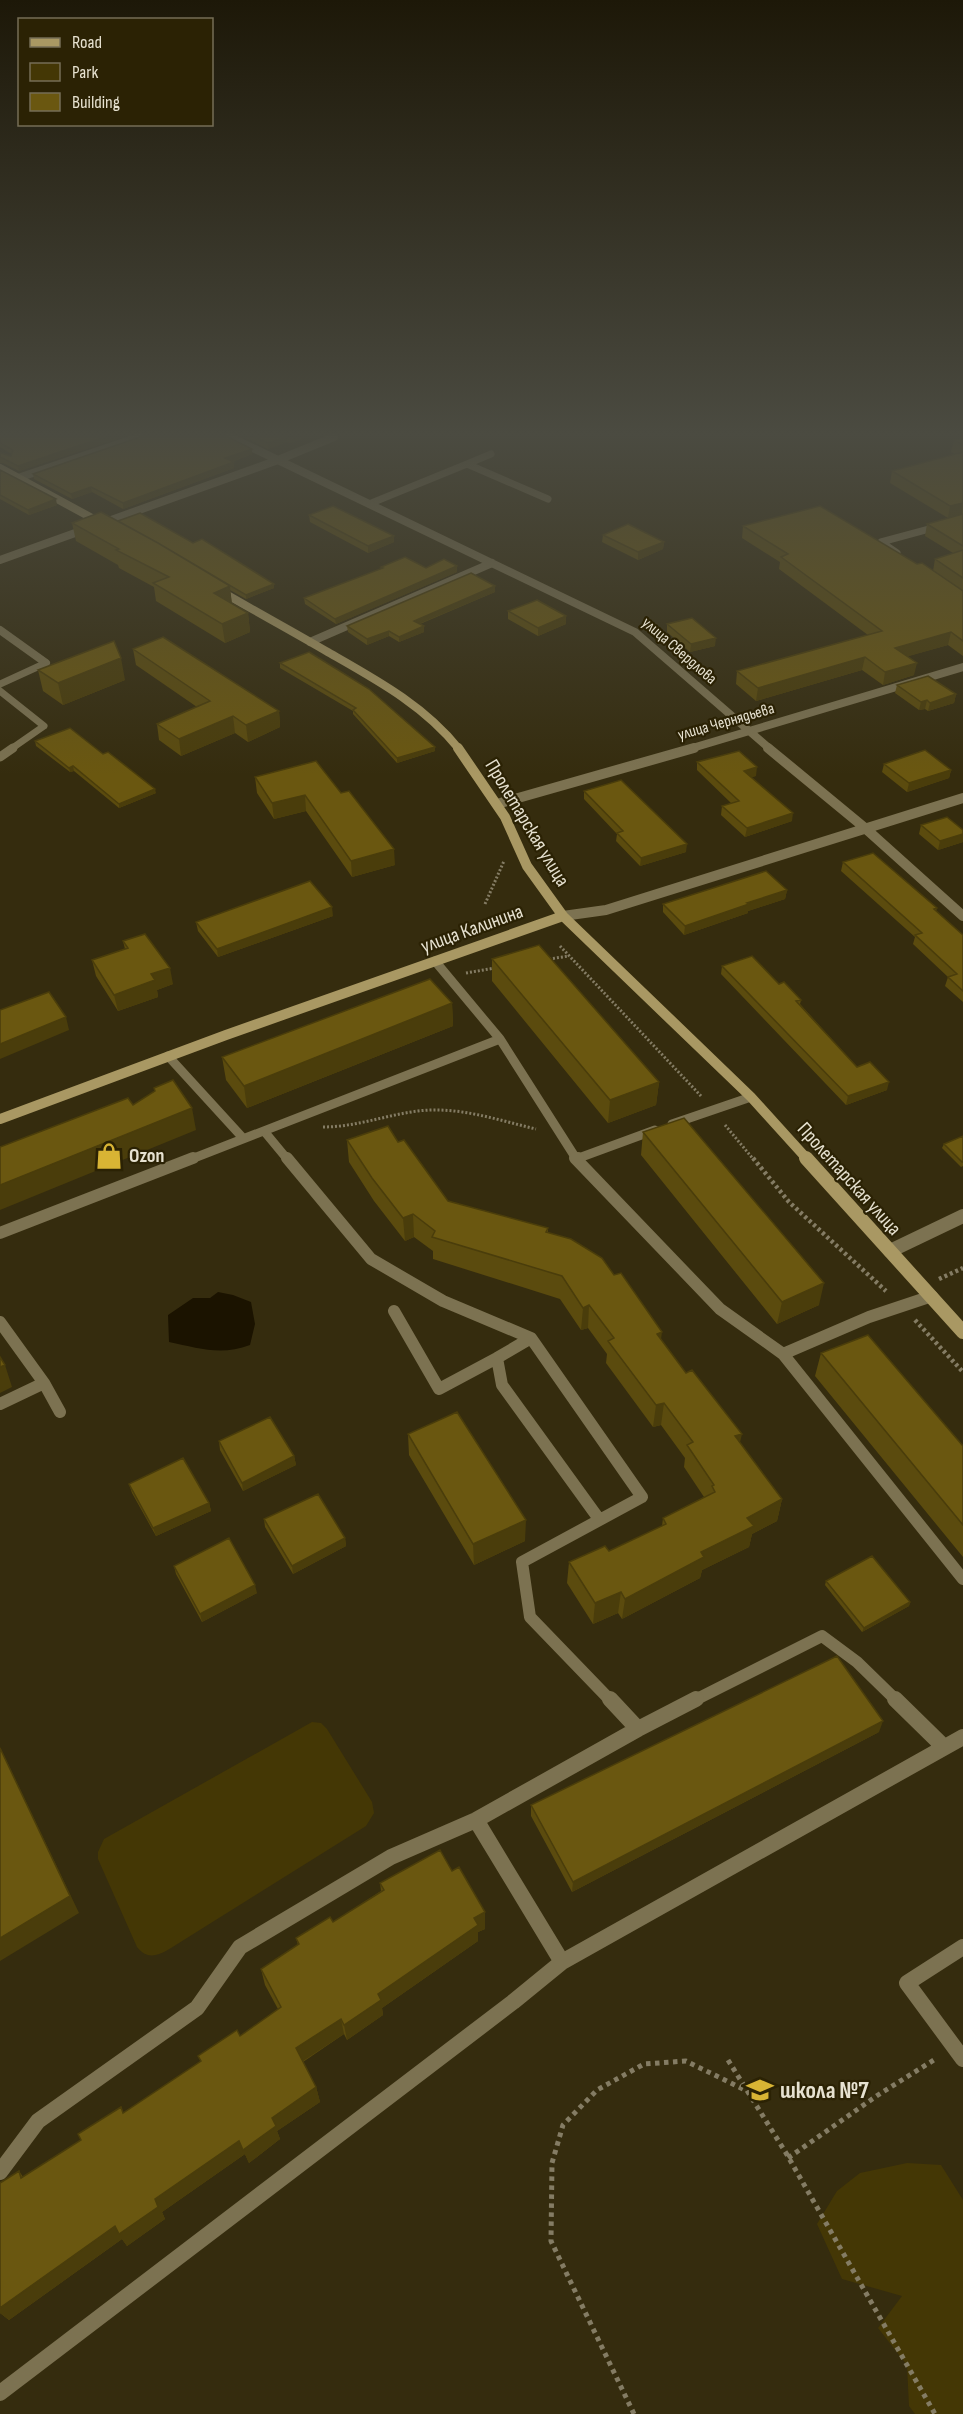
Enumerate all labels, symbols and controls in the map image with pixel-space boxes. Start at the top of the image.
legend [18,18,213,126]
text: Road [72,32,102,53]
text: Park [72,62,98,83]
text: Building [72,92,120,113]
street label: улица Свердлова [638,613,720,689]
street label: улица Чернядьева [676,699,776,745]
street label: Пролетарская улица [480,755,574,891]
street label: улица Калинина [418,899,526,959]
street label: Пролетарская улица [792,1118,906,1240]
shop icon: Ozon [94,1141,124,1171]
place label: Ozon [129,1144,164,1168]
school or university icon: школа №7 [745,2075,775,2105]
place label: школа №7 [780,2076,869,2105]

